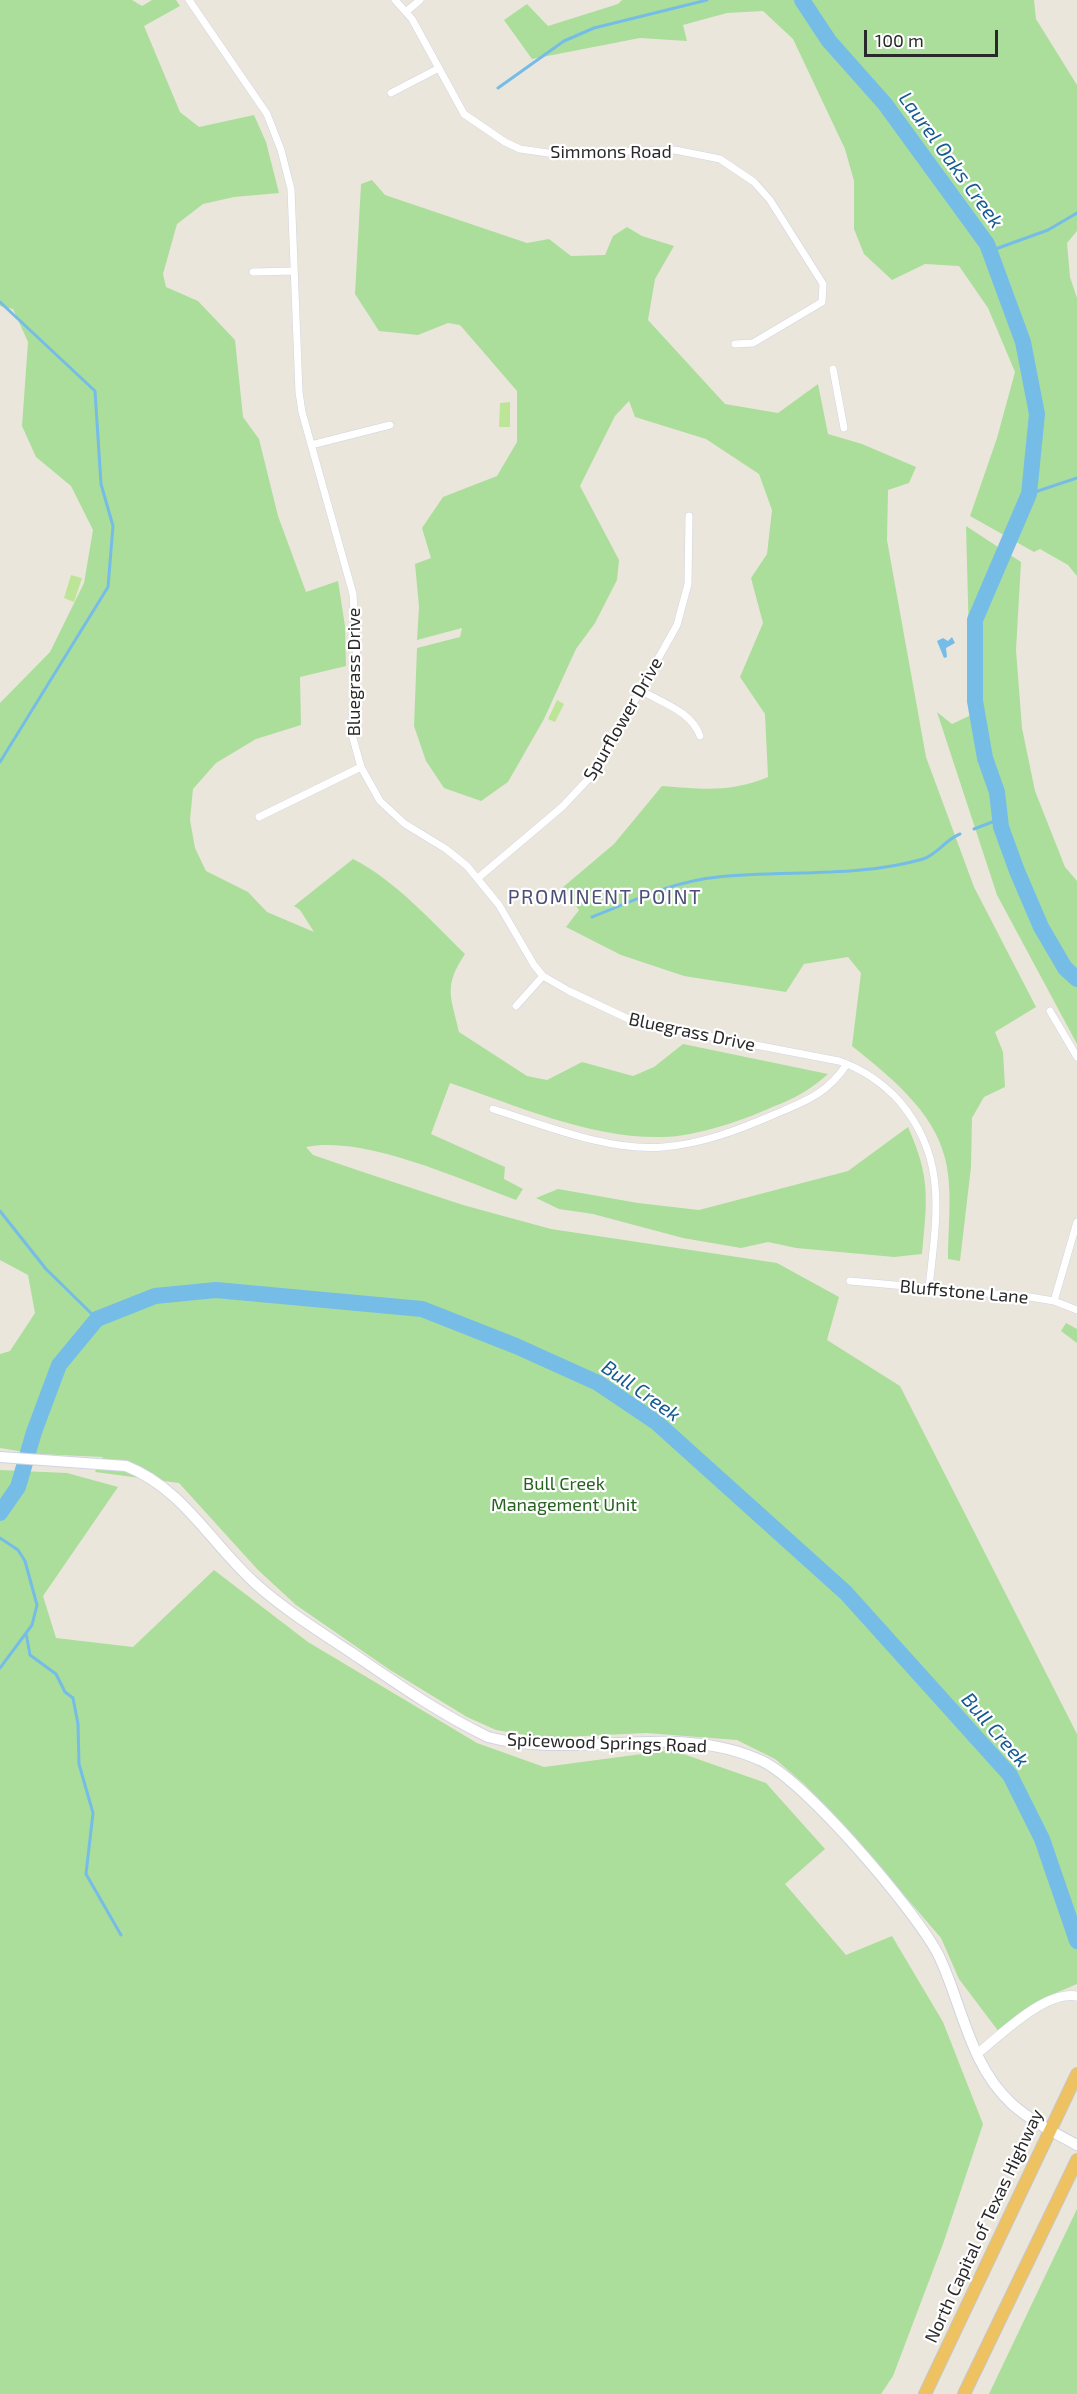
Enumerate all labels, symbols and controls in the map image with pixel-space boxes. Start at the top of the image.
scale bar [867,18,1000,56]
text: 100 m [875,29,924,51]
water label: Laurel Oaks Creek [894,87,1008,233]
street label: Simmons Road [550,141,672,163]
street label: Bluegrass Drive [343,608,365,736]
street label: Spurflower Drive [579,654,667,784]
district label: PROMINENT POINT [508,885,702,909]
street label: Bluegrass Drive [627,1008,757,1056]
street label: Bluffstone Lane [899,1276,1029,1308]
water label: Bull Creek [597,1355,685,1427]
park label: Bull Creek Management Unit [491,1473,637,1516]
water label: Bull Creek [956,1688,1034,1772]
street label: Spicewood Springs Road [507,1729,707,1757]
street label: North Capital of Texas Highway [920,2106,1048,2346]

